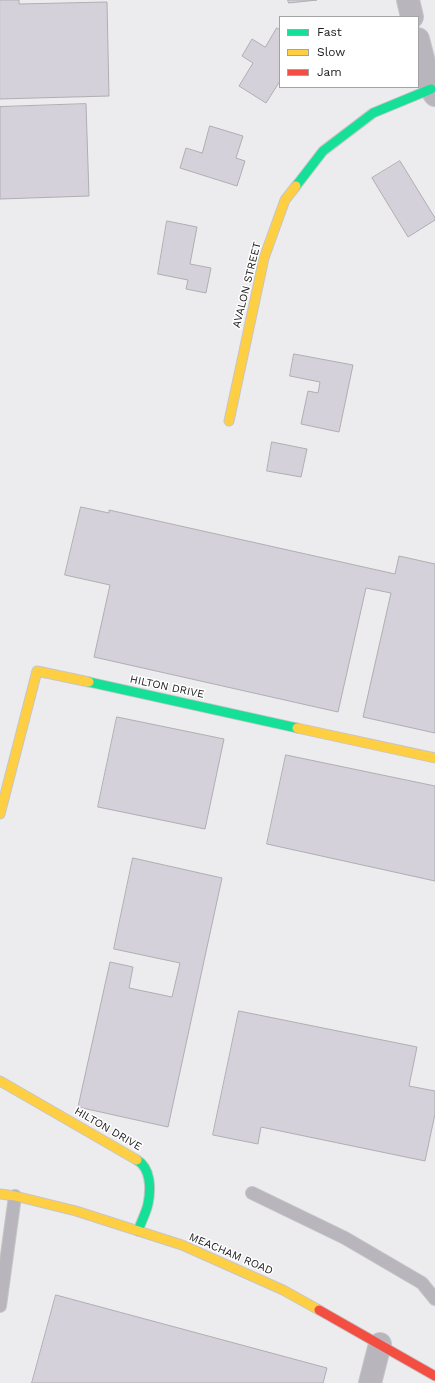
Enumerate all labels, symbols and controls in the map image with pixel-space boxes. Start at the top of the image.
legend [279,16,419,88]
text: Fast [317,25,342,39]
text: Slow [317,45,345,59]
text: Jam [317,65,342,79]
street label: AVALON STREET [230,241,264,329]
street label: HILTON DRIVE [129,673,205,701]
street label: HILTON DRIVE [72,1104,144,1154]
street label: MEACHAM ROAD [187,1230,275,1278]

